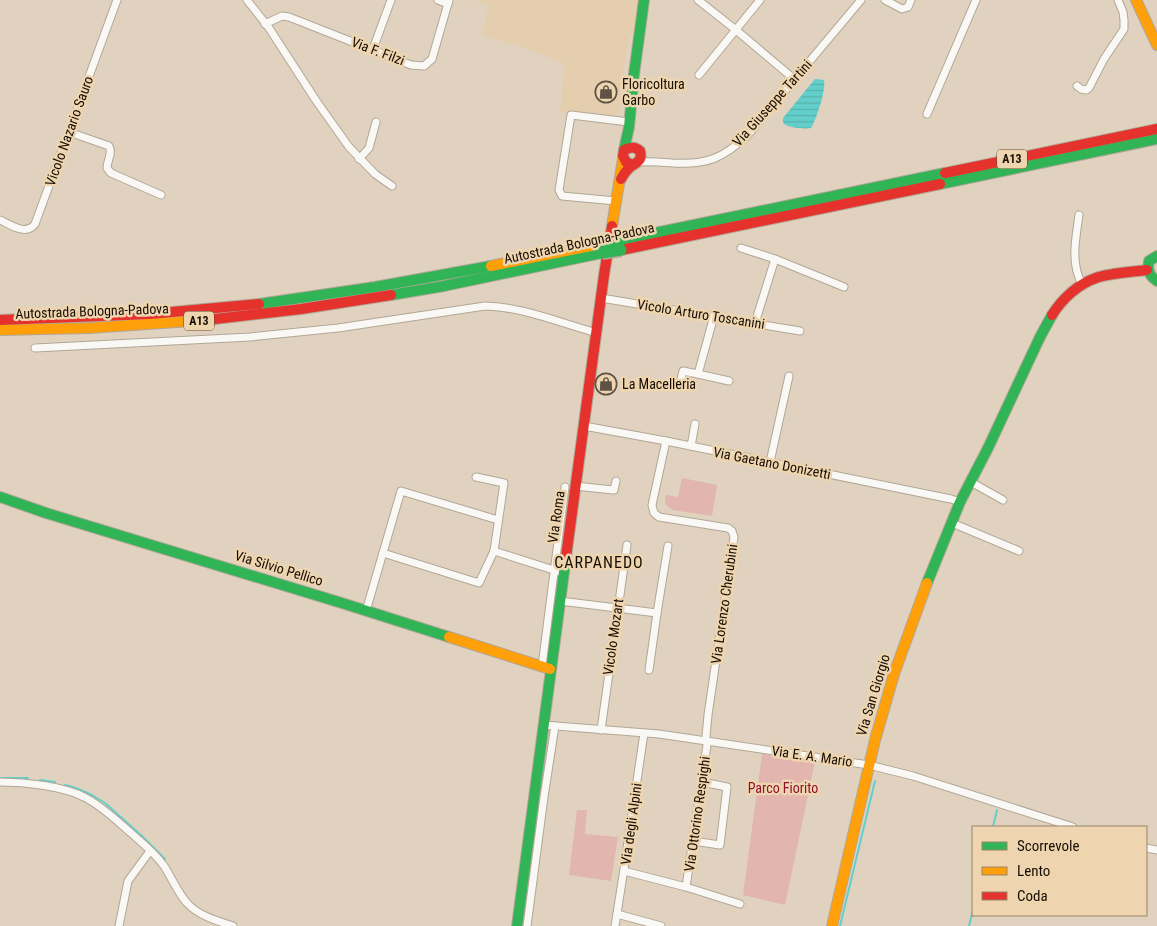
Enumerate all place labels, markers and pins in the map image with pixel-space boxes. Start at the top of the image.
place label: Floricoltura Garbo [622,76,685,108]
shop icon: Floricoltura Garbo [594,80,618,104]
shop icon: La Macelleria [594,372,618,396]
place label: La Macelleria [622,376,696,392]

